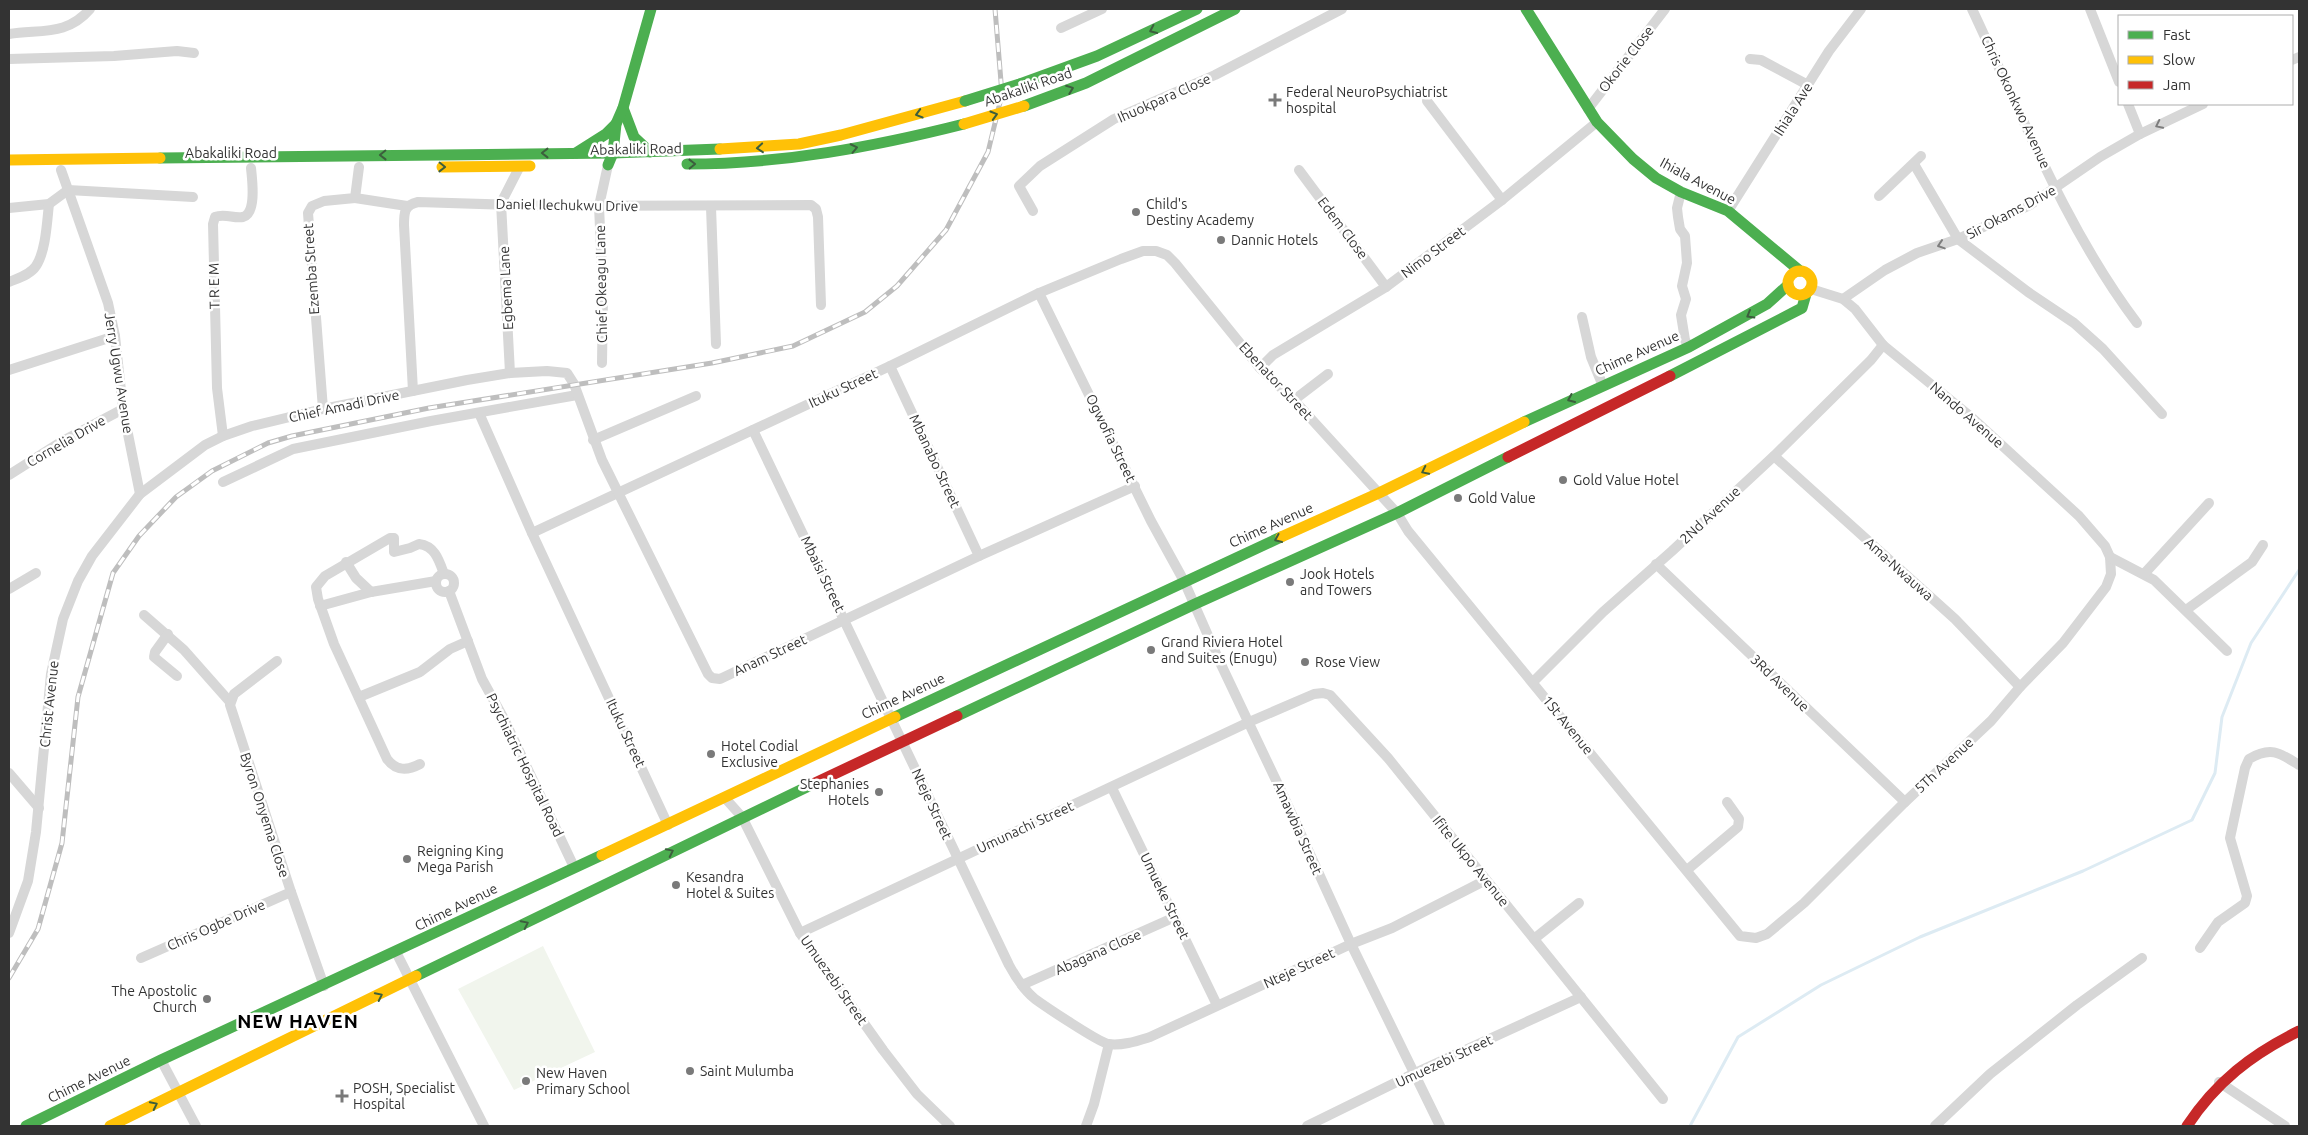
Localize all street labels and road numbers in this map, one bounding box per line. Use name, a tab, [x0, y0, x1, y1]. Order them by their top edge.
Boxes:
street label: Okorie Close	[1595, 23, 1657, 95]
street label: Chris Okonkwo Avenue	[1978, 33, 2054, 171]
street label: Abakaliki Road	[982, 64, 1074, 110]
street label: Ihuokpara Close	[1115, 70, 1213, 126]
street label: Ihiala Ave	[1770, 79, 1816, 139]
street label: Abakaliki Road	[590, 140, 682, 158]
street label: Abakaliki Road	[185, 145, 277, 161]
street label: Ihiala Avenue	[1657, 154, 1739, 208]
street label: Sir Okams Drive	[1964, 182, 2058, 242]
street label: Edem Close	[1315, 194, 1371, 262]
street label: Daniel Ilechukwu Drive	[495, 196, 639, 214]
street label: Ezemba Street	[300, 222, 322, 315]
street label: Nimo Street	[1398, 222, 1469, 281]
street label: Chief Okeagu Lane	[592, 225, 610, 343]
street label: Egbema Lane	[496, 246, 516, 330]
street label: T R E M	[206, 263, 222, 309]
street label: Jerry Ugwu Avenue	[102, 311, 136, 435]
street label: Chime Avenue	[1593, 327, 1681, 379]
street label: Ebenator Street	[1236, 339, 1316, 423]
street label: Ituku Street	[806, 365, 881, 411]
street label: Nando Avenue	[1927, 379, 2007, 451]
street label: Chief Amadi Drive	[287, 386, 401, 426]
street label: Ogwofia Street	[1083, 391, 1139, 485]
street label: Cornelia Drive	[24, 412, 108, 470]
street label: Mbanabo Street	[906, 412, 964, 511]
street label: 2Nd Avenue	[1677, 483, 1743, 547]
street label: Chime Avenue	[1227, 499, 1315, 551]
street label: Mbaisi Street	[798, 533, 849, 615]
street label: Ama-Nwauwa	[1862, 534, 1936, 604]
street label: Anam Street	[731, 631, 809, 679]
street label: 3Rd Avenue	[1747, 651, 1813, 715]
street label: Christ Avenue	[36, 660, 62, 748]
street label: Chime Avenue	[859, 670, 947, 722]
street label: Psychiatric Hospital Road	[483, 691, 567, 839]
street label: 1St Avenue	[1539, 692, 1597, 758]
street label: Ituku Street	[603, 696, 649, 771]
street label: 5Th Avenue	[1911, 734, 1977, 796]
street label: Byron Onyema Close	[237, 751, 293, 879]
street label: Nteje Street	[909, 766, 956, 843]
street label: Amawbia Street	[1270, 779, 1326, 878]
street label: Umunachi Street	[974, 797, 1076, 856]
street label: Ifite Ukpo Avenue	[1430, 812, 1512, 910]
street label: Umueke Street	[1137, 850, 1193, 942]
street label: Chime Avenue	[412, 880, 500, 934]
street label: Chris Ogbe Drive	[164, 896, 268, 954]
street label: Abagana Close	[1053, 926, 1143, 978]
street label: Umuezebi Street	[797, 932, 871, 1028]
street label: Nteje Street	[1261, 944, 1338, 991]
street label: Umuezebi Street	[1393, 1031, 1496, 1091]
street label: Chime Avenue	[45, 1052, 133, 1106]

